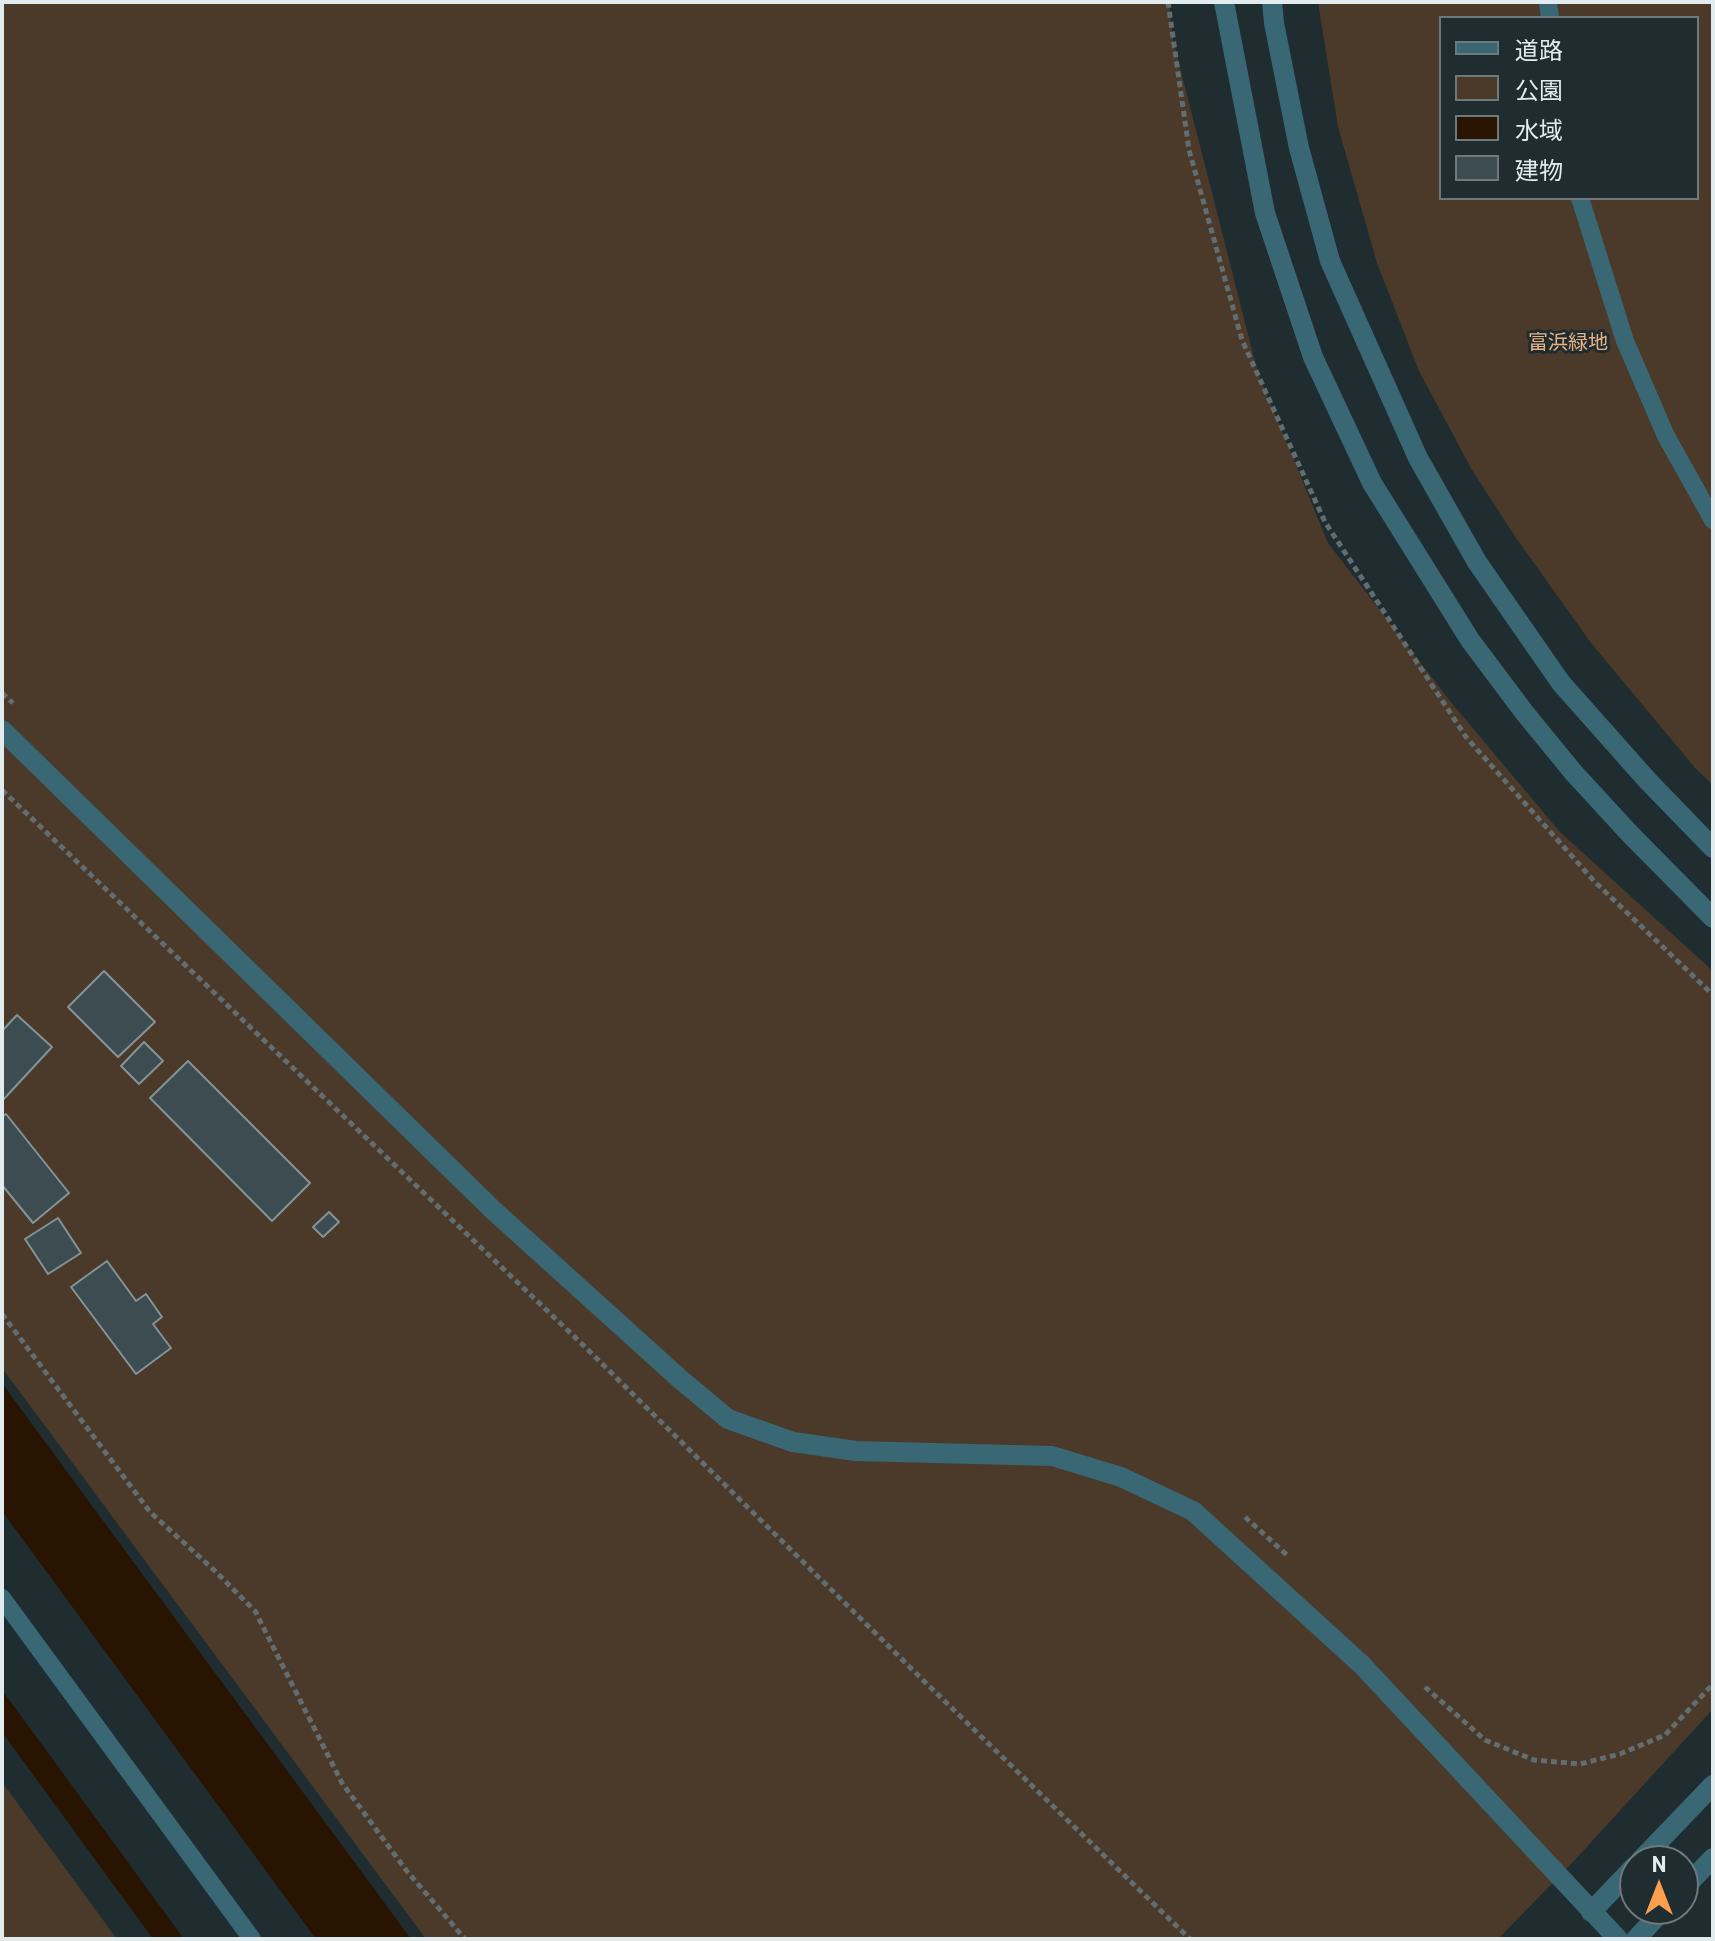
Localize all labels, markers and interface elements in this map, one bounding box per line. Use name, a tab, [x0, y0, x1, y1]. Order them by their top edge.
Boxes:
legend	[1439, 16, 1699, 200]
text: 道路	[1515, 35, 1563, 64]
text: 公園	[1515, 75, 1563, 104]
text: 水域	[1515, 115, 1563, 144]
text: 建物	[1515, 155, 1563, 184]
park label: 富浜緑地	[1528, 330, 1608, 354]
north arrow	[1619, 1845, 1699, 1925]
text: N	[1652, 1850, 1666, 1876]

